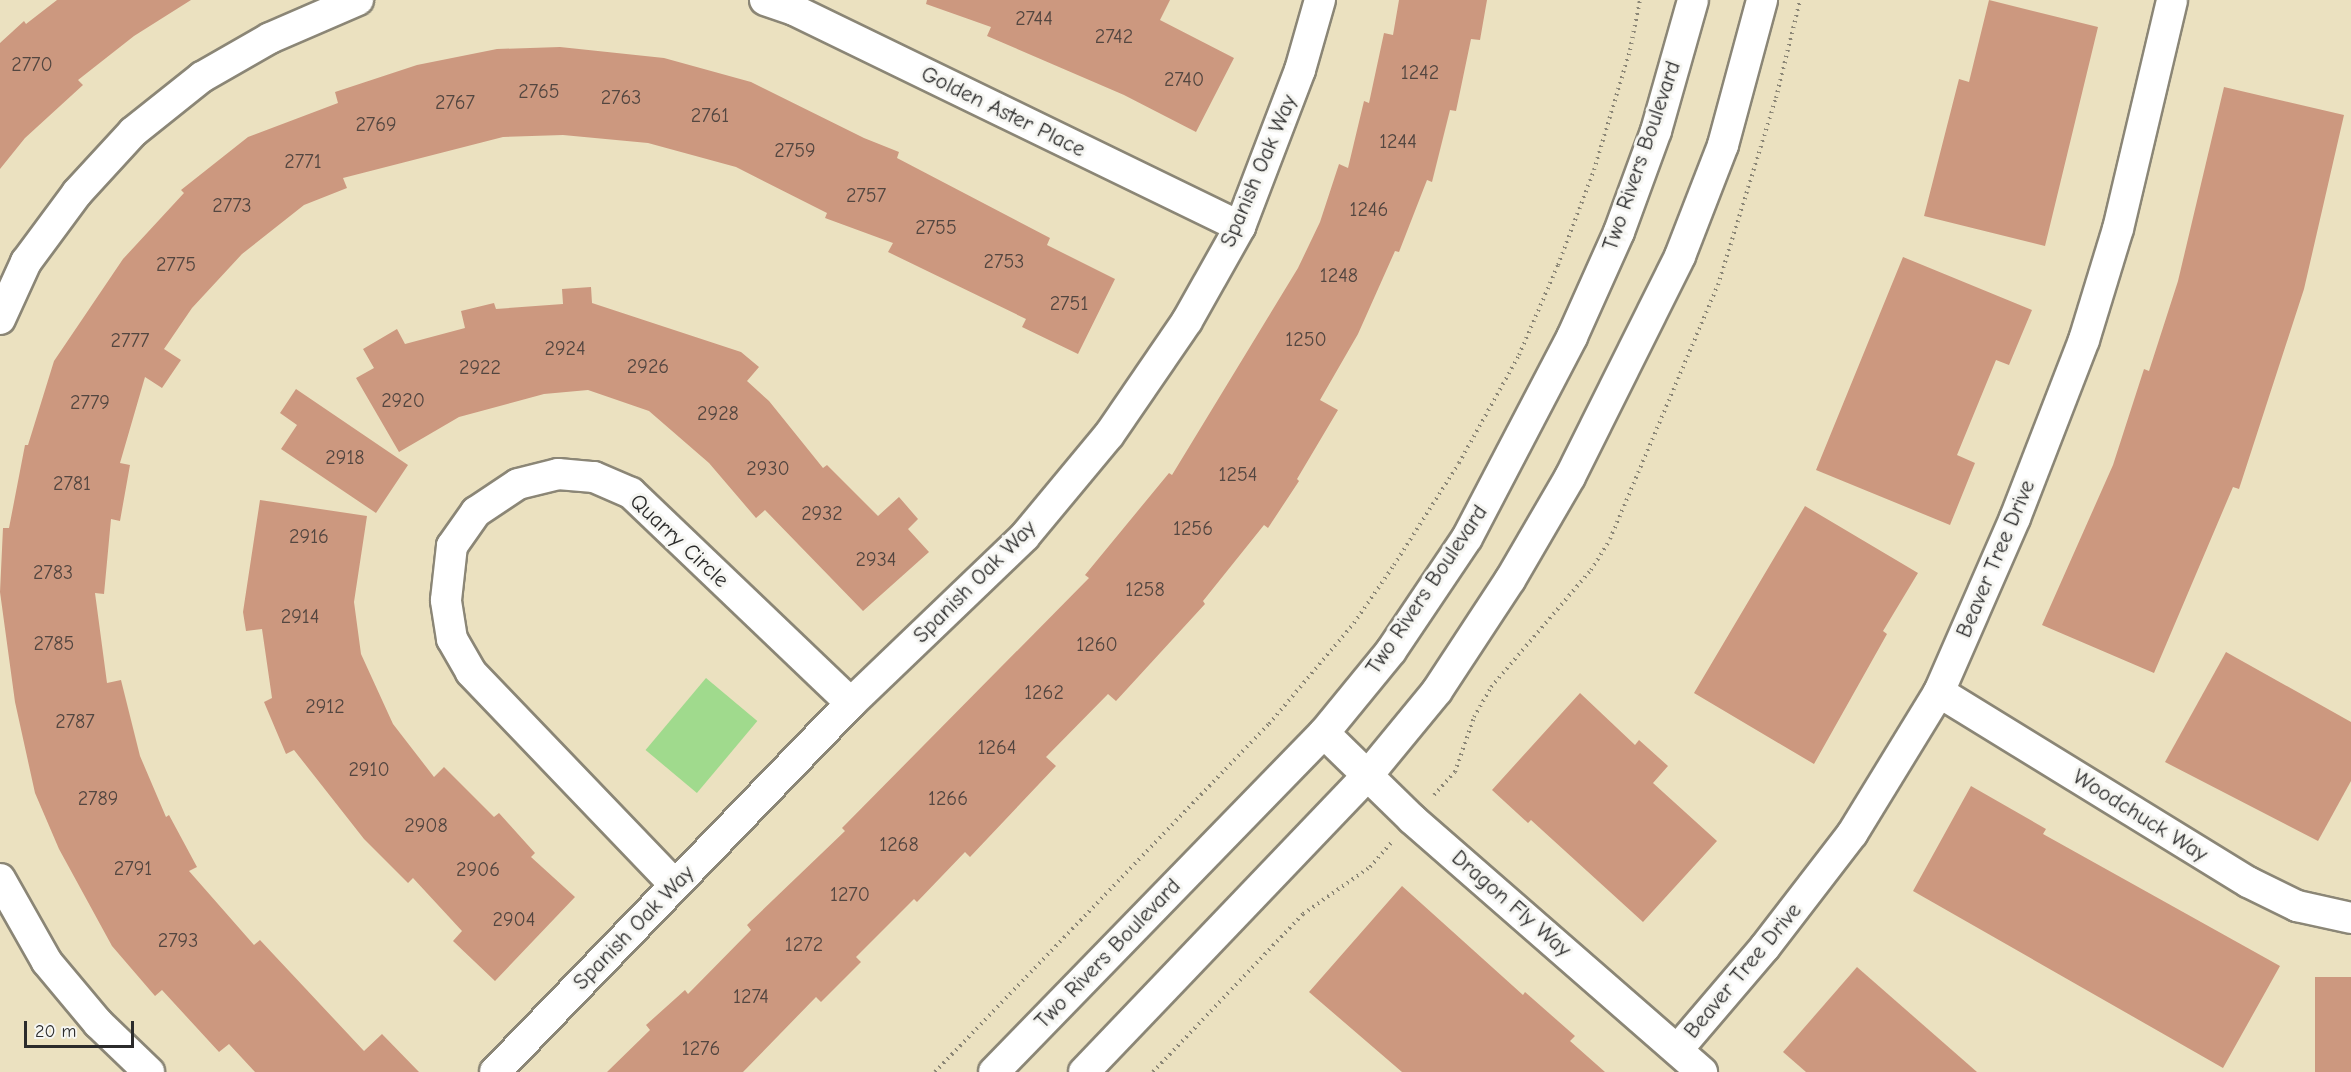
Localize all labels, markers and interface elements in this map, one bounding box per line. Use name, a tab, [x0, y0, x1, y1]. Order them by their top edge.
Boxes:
house number: 2744	[1015, 6, 1053, 30]
house number: 2742	[1095, 24, 1133, 48]
house number: 2770	[11, 52, 53, 76]
street label: Two Rivers Boulevard	[1597, 58, 1687, 254]
house number: 1242	[1401, 60, 1439, 84]
street label: Golden Aster Place	[917, 61, 1089, 163]
house number: 2740	[1164, 67, 1204, 91]
house number: 2765	[518, 79, 560, 103]
house number: 2763	[601, 85, 641, 109]
house number: 2767	[435, 90, 475, 114]
street label: Spanish Oak Way	[1215, 91, 1303, 251]
house number: 2761	[691, 103, 729, 127]
house number: 2769	[355, 112, 397, 136]
house number: 1244	[1379, 129, 1417, 153]
house number: 2759	[774, 138, 816, 162]
house number: 2771	[284, 149, 322, 173]
house number: 2757	[846, 183, 886, 207]
house number: 2773	[212, 193, 252, 217]
house number: 1246	[1350, 197, 1388, 221]
house number: 2755	[915, 215, 957, 239]
house number: 2753	[984, 249, 1024, 273]
house number: 2775	[156, 252, 196, 276]
house number: 1248	[1320, 263, 1358, 287]
house number: 2751	[1050, 291, 1088, 315]
house number: 1250	[1285, 327, 1327, 351]
house number: 2777	[111, 328, 149, 352]
house number: 2924	[544, 336, 586, 360]
house number: 2926	[627, 354, 669, 378]
house number: 2922	[459, 355, 501, 379]
house number: 2920	[381, 388, 425, 412]
house number: 2779	[70, 390, 110, 414]
house number: 2928	[697, 401, 739, 425]
house number: 2918	[325, 445, 365, 469]
house number: 2930	[746, 456, 790, 480]
house number: 1254	[1219, 462, 1257, 486]
house number: 2781	[53, 471, 91, 495]
street label: Beaver Tree Drive	[1951, 476, 2041, 642]
street label: Quarry Circle	[624, 488, 734, 594]
street label: Two Rivers Boulevard	[1361, 500, 1493, 680]
house number: 2932	[801, 501, 843, 525]
street label: Spanish Oak Way	[908, 515, 1042, 649]
house number: 1256	[1173, 516, 1213, 540]
house number: 2916	[289, 524, 329, 548]
house number: 2934	[856, 547, 896, 571]
house number: 2783	[33, 560, 73, 584]
house number: 1258	[1125, 577, 1165, 601]
house number: 2914	[281, 604, 319, 628]
house number: 2785	[34, 631, 74, 655]
house number: 1260	[1076, 632, 1118, 656]
house number: 1262	[1024, 680, 1064, 704]
house number: 2912	[305, 694, 345, 718]
house number: 2787	[55, 709, 95, 733]
house number: 1264	[978, 735, 1016, 759]
house number: 2910	[348, 757, 390, 781]
street label: Woodchuck Way	[2068, 764, 2212, 868]
house number: 2789	[78, 786, 118, 810]
house number: 1266	[928, 786, 968, 810]
house number: 2908	[404, 813, 448, 837]
house number: 1268	[879, 832, 919, 856]
street label: Dragon Fly Way	[1446, 845, 1576, 963]
house number: 2791	[114, 856, 152, 880]
house number: 2906	[456, 857, 500, 881]
street label: Spanish Oak Way	[568, 860, 700, 996]
street label: Two Rivers Boulevard	[1030, 873, 1186, 1035]
house number: 1270	[830, 882, 870, 906]
street label: Beaver Tree Drive	[1679, 898, 1807, 1044]
house number: 2904	[493, 907, 535, 931]
house number: 2793	[158, 928, 198, 952]
house number: 1272	[785, 932, 823, 956]
house number: 1274	[733, 984, 769, 1008]
scale bar	[27, 1009, 136, 1047]
text: 20 m	[35, 1021, 76, 1042]
house number: 1276	[682, 1036, 720, 1060]

